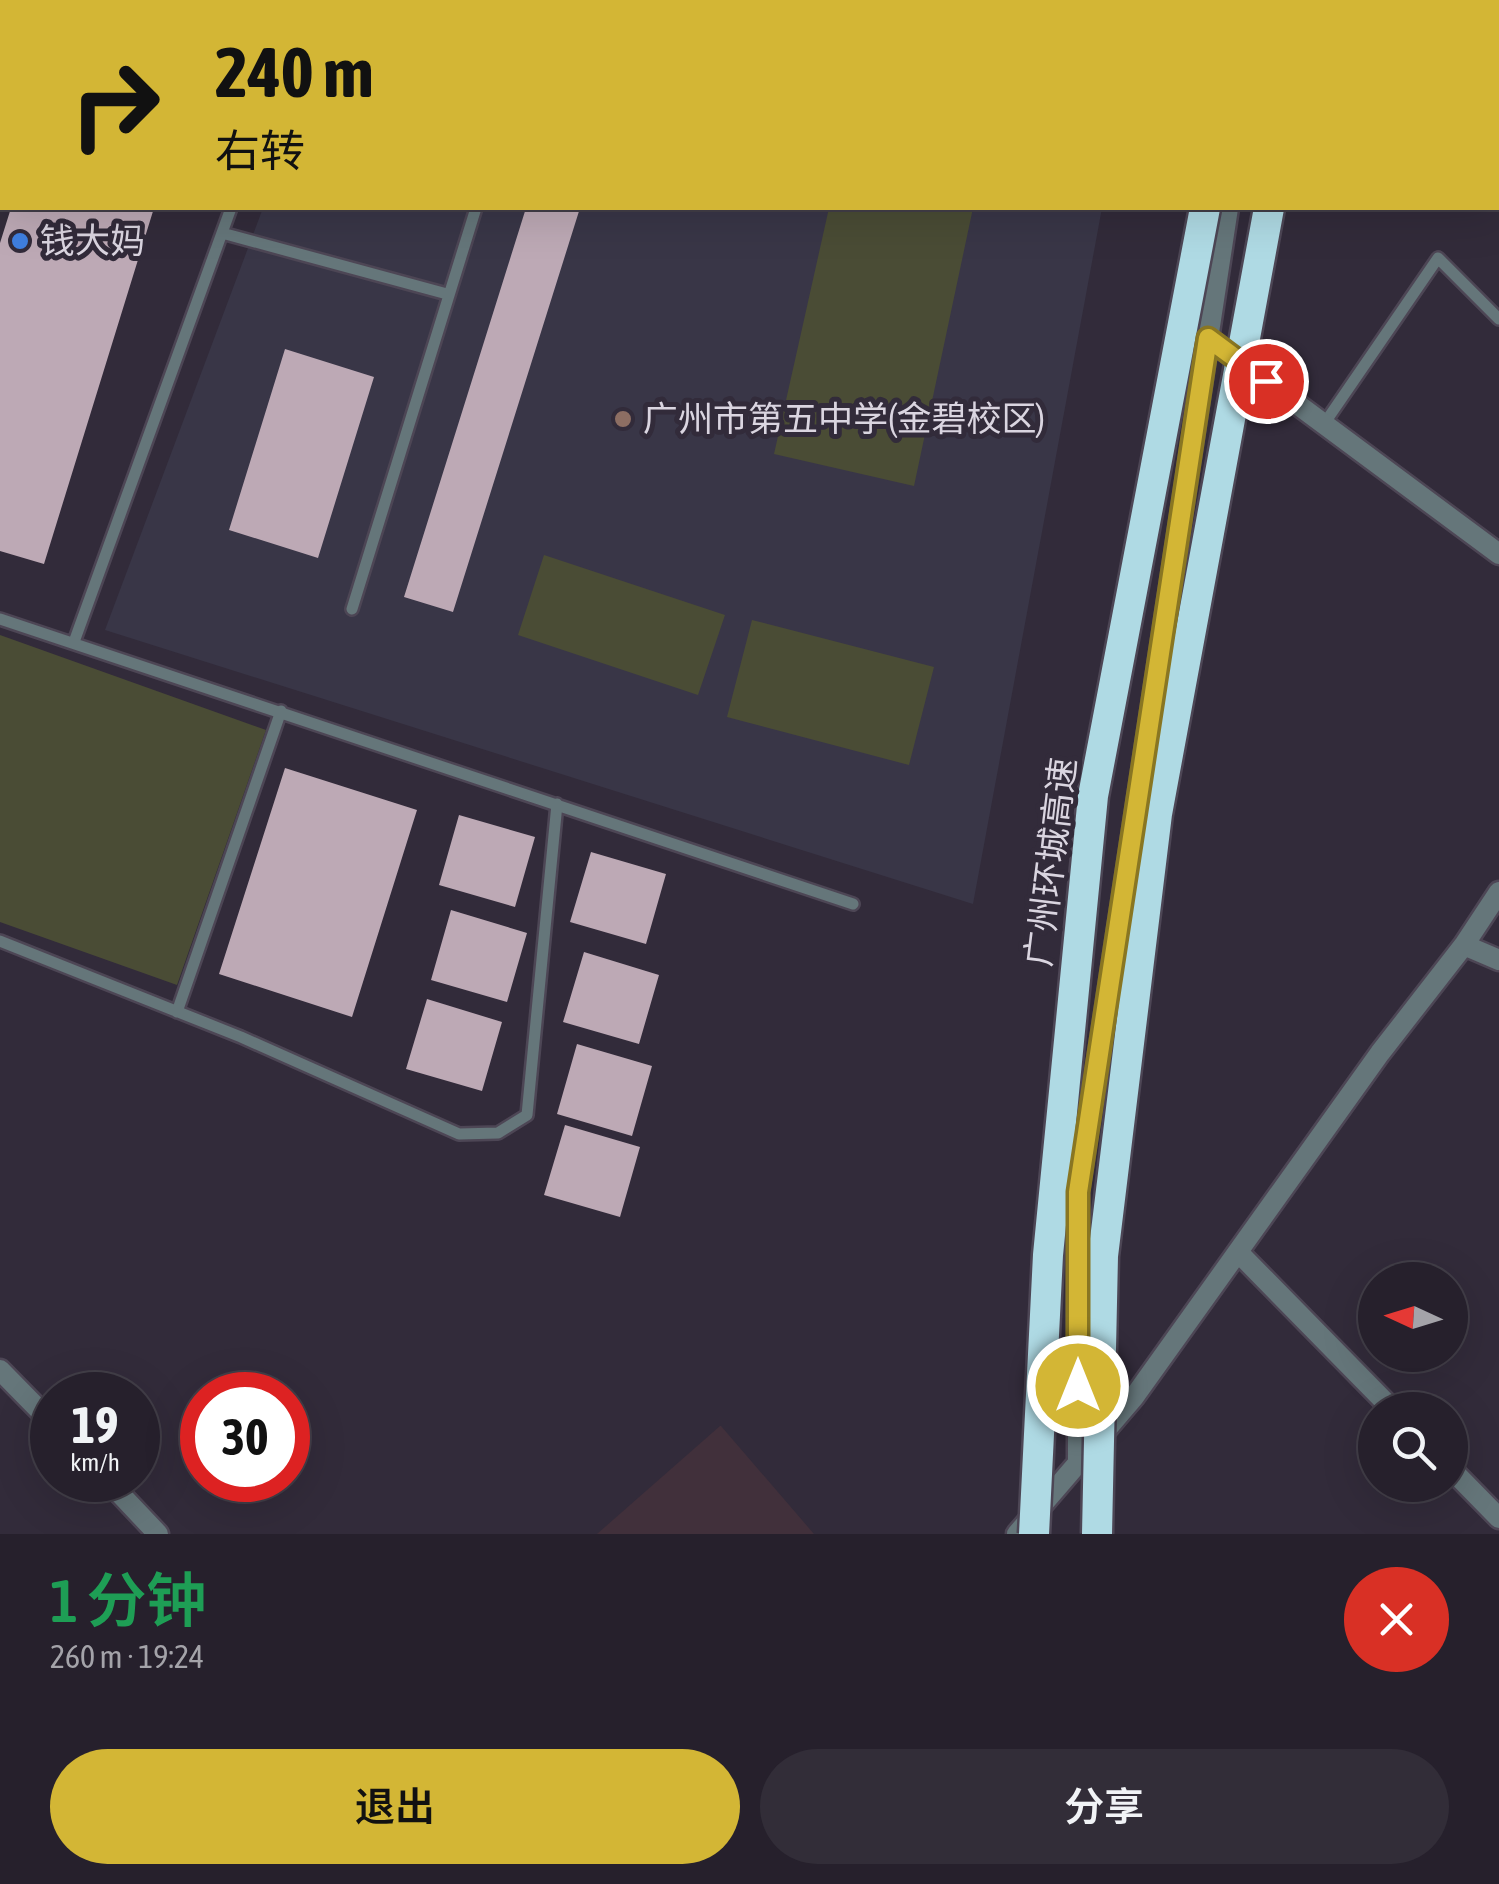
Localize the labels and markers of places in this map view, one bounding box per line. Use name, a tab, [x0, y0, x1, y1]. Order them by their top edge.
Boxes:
place label: 钱大妈	[40, 220, 145, 260]
marker: 钱大妈	[9, 230, 31, 252]
pin	[1224, 339, 1309, 424]
place label: 广州市第五中学(金碧校区)	[643, 398, 1045, 438]
marker: 广州市第五中学(金碧校区)	[612, 408, 634, 430]

